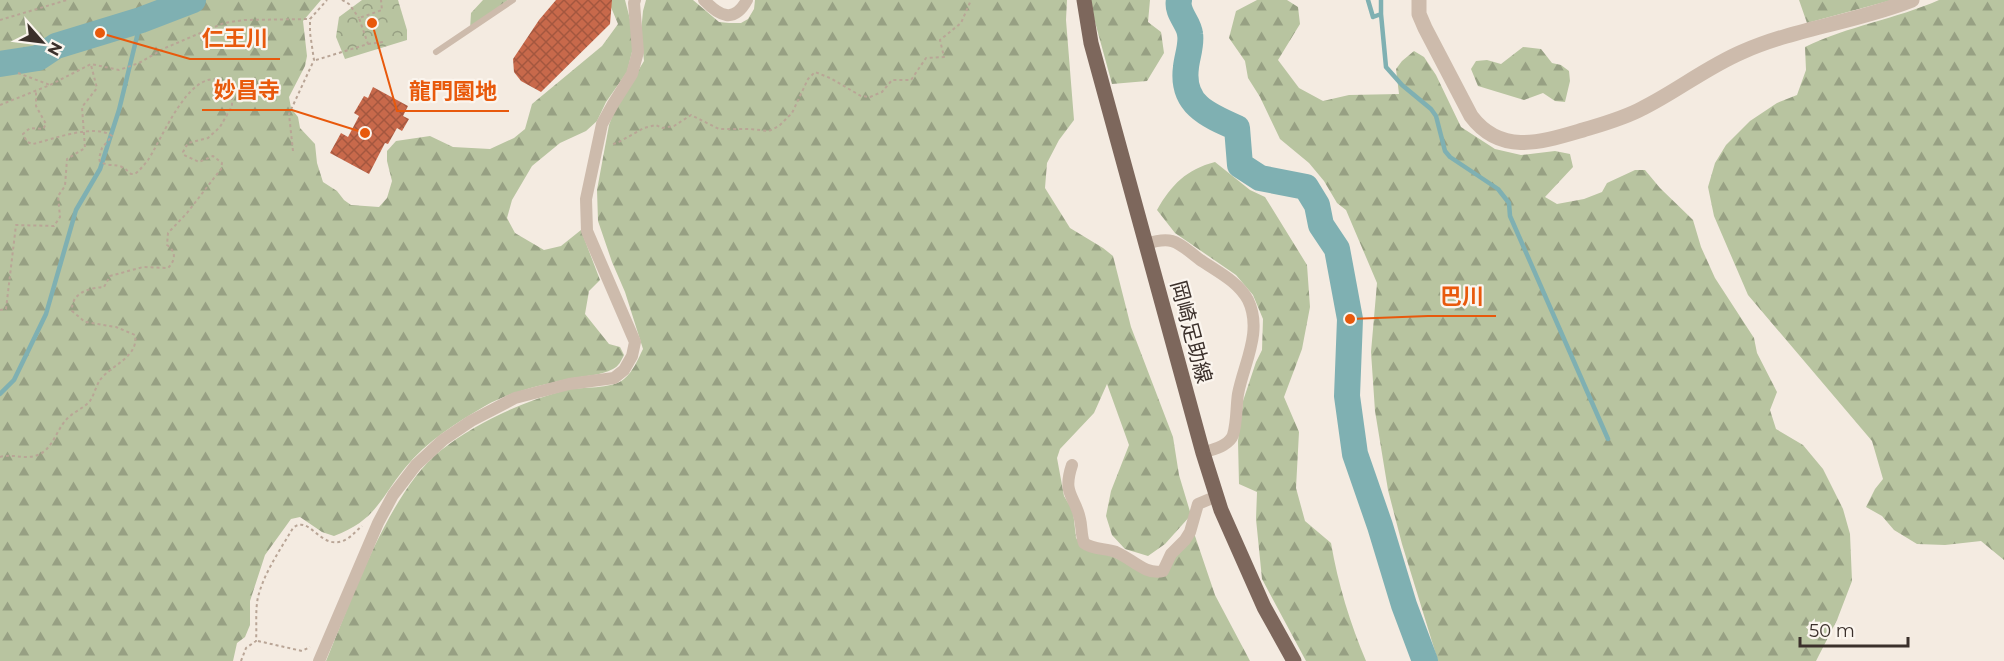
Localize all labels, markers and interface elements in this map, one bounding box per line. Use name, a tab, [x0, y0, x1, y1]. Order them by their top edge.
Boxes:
north arrow	[12, 12, 72, 72]
callout: 仁王川	[190, 19, 280, 59]
text: 仁王川	[202, 25, 268, 52]
text: N	[43, 39, 66, 59]
callout: 妙昌寺	[202, 70, 292, 110]
callout: 龍門園地	[397, 71, 509, 111]
text: 妙昌寺	[214, 77, 280, 104]
text: 龍門園地	[409, 78, 497, 105]
callout: 巴川	[1428, 276, 1496, 316]
street label: 岡崎足助線	[1166, 278, 1217, 386]
text: 巴川	[1440, 283, 1484, 310]
scale bar	[1800, 610, 1908, 648]
text: 50 m	[1809, 620, 1855, 642]

